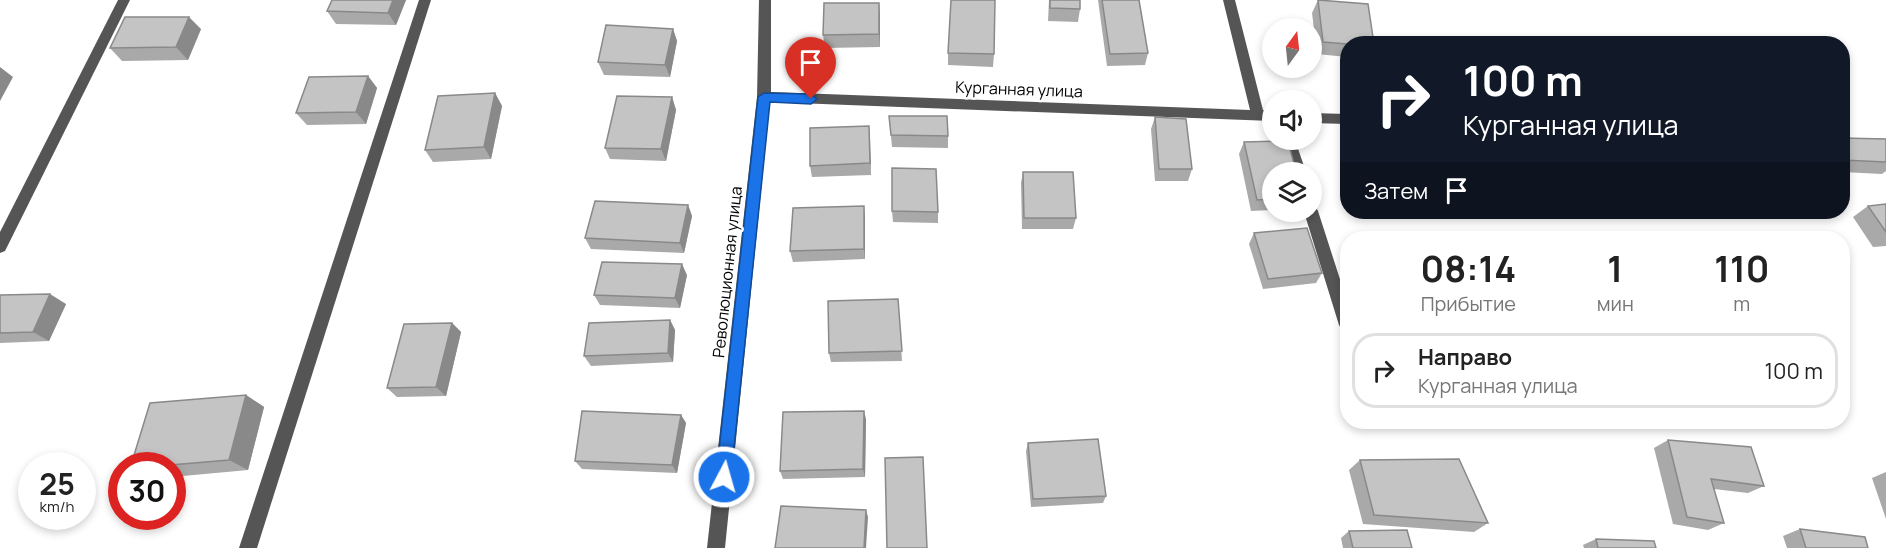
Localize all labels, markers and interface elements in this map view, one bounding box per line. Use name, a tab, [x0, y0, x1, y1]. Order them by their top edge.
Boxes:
north arrow	[1262, 18, 1322, 78]
map controls	[1262, 18, 1322, 222]
pin	[785, 37, 836, 99]
icon: arrive	[794, 46, 827, 79]
text: 100 m	[1463, 51, 1583, 109]
icon: right	[1364, 60, 1442, 138]
street label: Курганная улица	[955, 76, 1083, 102]
button: sound	[1262, 90, 1322, 150]
text: Курганная улица	[1463, 106, 1679, 143]
button: layers	[1262, 162, 1322, 222]
icon: arrive	[1440, 174, 1473, 207]
text: Затем	[1364, 176, 1428, 206]
street label: Революционная улица	[707, 185, 747, 359]
text: 08:14	[1420, 244, 1516, 293]
text: 1	[1607, 244, 1623, 293]
text: 110	[1714, 244, 1769, 293]
text: Прибытие	[1421, 290, 1516, 317]
text: мин	[1597, 290, 1634, 317]
text: m	[1733, 290, 1750, 317]
text: Направо	[1418, 342, 1512, 372]
icon: right	[1367, 354, 1400, 387]
text: 100 m	[1765, 356, 1823, 386]
text: Курганная улица	[1418, 372, 1578, 399]
position arrow	[692, 445, 756, 509]
speed limit sign: 30	[108, 452, 186, 530]
text: 25	[39, 463, 75, 504]
text: km/h	[40, 496, 74, 517]

